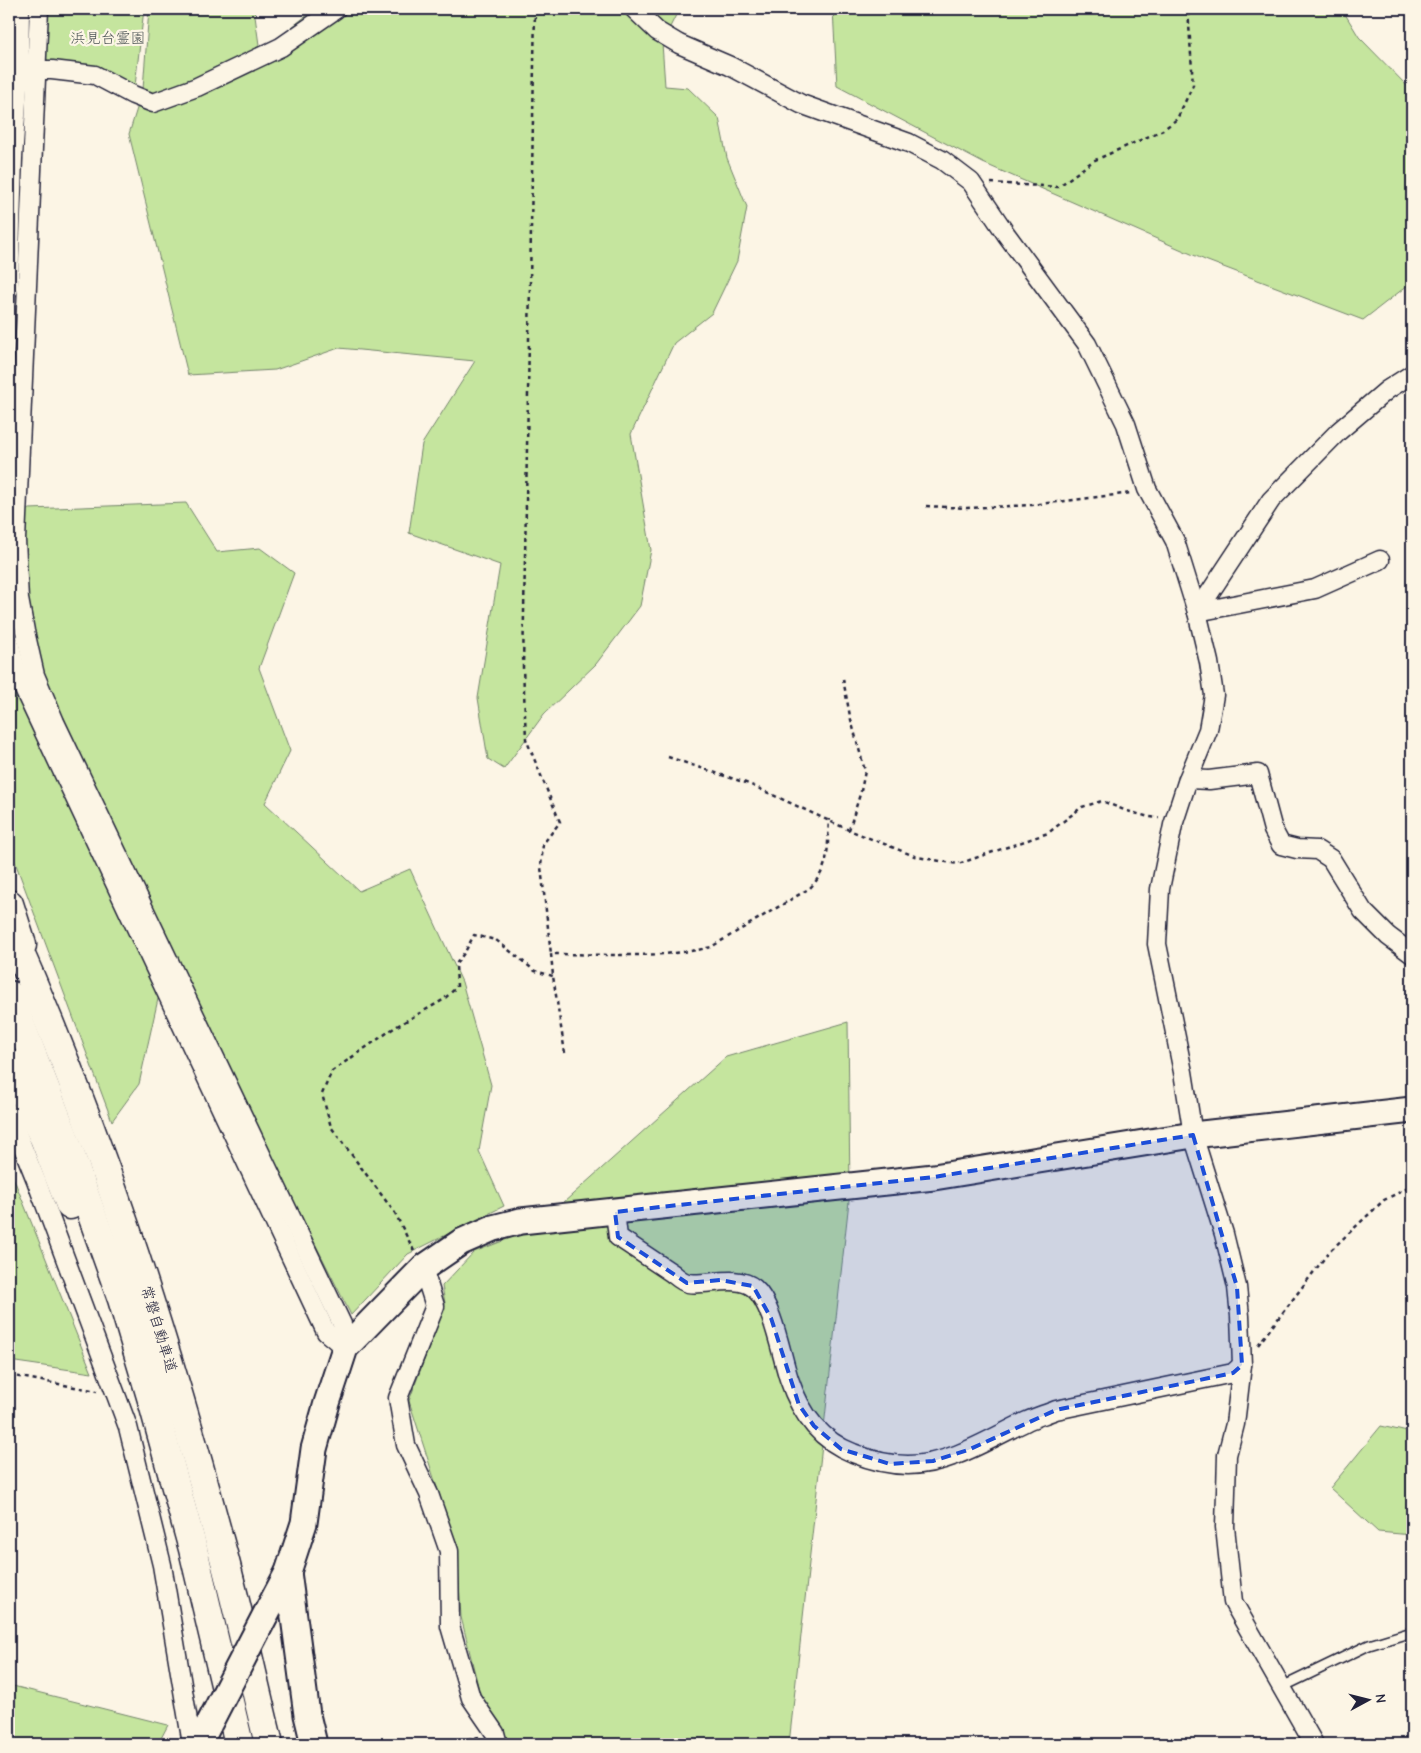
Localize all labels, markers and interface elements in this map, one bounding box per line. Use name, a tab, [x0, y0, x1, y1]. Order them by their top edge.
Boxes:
park label: 浜見台霊園	[70, 29, 146, 47]
street label: 常磐自動車道	[137, 1283, 181, 1375]
north arrow	[1344, 1676, 1394, 1726]
text: N	[1371, 1693, 1389, 1704]

